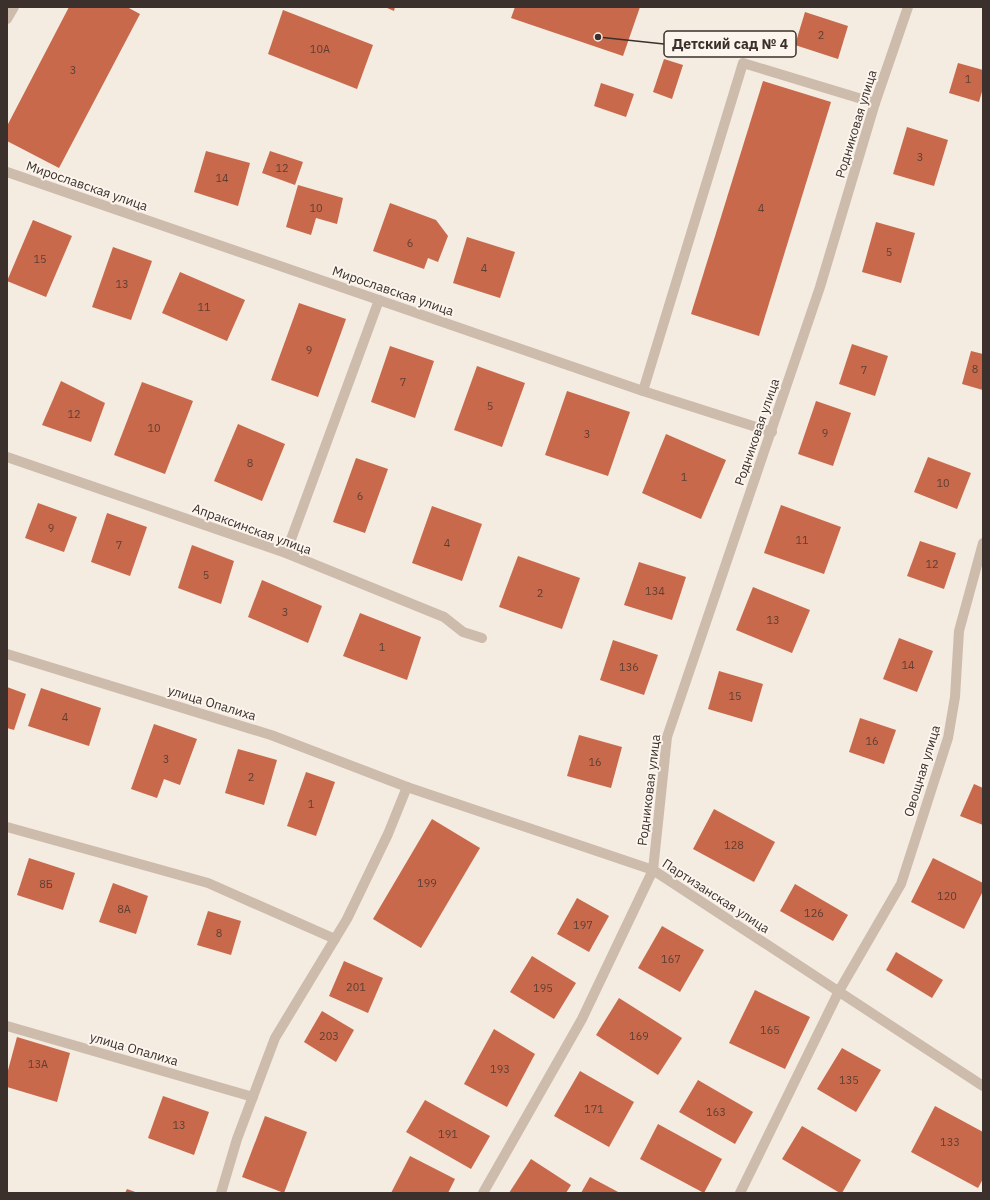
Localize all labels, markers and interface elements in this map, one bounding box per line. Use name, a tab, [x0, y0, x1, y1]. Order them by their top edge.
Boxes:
house number: 2	[818, 28, 824, 42]
callout: Детский сад № 4	[664, 31, 796, 57]
text: Детский сад № 4	[672, 35, 788, 53]
house number: 10А	[310, 42, 330, 56]
house number: 3	[70, 63, 76, 77]
street label: Родниковая улица	[831, 68, 881, 180]
house number: 1	[965, 72, 972, 86]
house number: 3	[917, 150, 923, 164]
street label: Мирославская улица	[24, 157, 150, 215]
house number: 12	[275, 161, 289, 175]
house number: 14	[215, 171, 229, 185]
house number: 10	[309, 201, 323, 215]
house number: 4	[758, 201, 765, 215]
house number: 6	[407, 236, 413, 250]
house number: 5	[886, 245, 892, 259]
house number: 15	[33, 252, 47, 266]
house number: 4	[481, 261, 488, 275]
street label: Мирославская улица	[330, 262, 456, 320]
house number: 13	[115, 277, 129, 291]
house number: 11	[197, 300, 211, 314]
house number: 9	[306, 343, 312, 357]
house number: 8	[972, 362, 978, 376]
house number: 7	[861, 363, 867, 377]
house number: 7	[400, 375, 406, 389]
street label: Родниковая улица	[731, 376, 783, 488]
house number: 5	[487, 399, 493, 413]
house number: 12	[67, 407, 81, 421]
house number: 10	[147, 421, 161, 435]
house number: 9	[822, 426, 828, 440]
house number: 3	[584, 427, 590, 441]
house number: 8	[247, 456, 253, 470]
house number: 1	[681, 470, 688, 484]
house number: 10	[936, 476, 950, 490]
house number: 6	[357, 489, 363, 503]
street label: Апраксинская улица	[190, 500, 314, 558]
house number: 9	[48, 521, 54, 535]
house number: 11	[795, 533, 809, 547]
house number: 4	[444, 536, 451, 550]
house number: 7	[116, 538, 122, 552]
house number: 12	[925, 557, 939, 571]
house number: 5	[203, 568, 209, 582]
house number: 134	[645, 584, 665, 598]
house number: 2	[537, 586, 543, 600]
house number: 3	[282, 605, 288, 619]
house number: 13	[766, 613, 780, 627]
house number: 1	[379, 640, 386, 654]
house number: 14	[901, 658, 915, 672]
house number: 136	[619, 660, 639, 674]
street label: улица Опалиха	[166, 682, 258, 724]
house number: 15	[728, 689, 742, 703]
house number: 4	[62, 710, 69, 724]
street label: Овощная улица	[900, 723, 944, 819]
street label: Родниковая улица	[634, 733, 664, 847]
house number: 16	[865, 734, 879, 748]
house number: 3	[163, 752, 169, 766]
house number: 16	[588, 755, 602, 769]
house number: 2	[248, 770, 254, 784]
house number: 1	[308, 797, 315, 811]
house number: 128	[724, 838, 744, 852]
street label: Партизанская улица	[659, 855, 773, 937]
house number: 199	[417, 876, 437, 890]
house number: 8Б	[39, 877, 53, 891]
house number: 120	[937, 889, 957, 903]
house number: 8А	[117, 902, 131, 916]
house number: 126	[804, 906, 824, 920]
house number: 197	[573, 918, 593, 932]
house number: 8	[216, 926, 222, 940]
house number: 167	[661, 952, 681, 966]
house number: 201	[346, 980, 366, 994]
house number: 195	[533, 981, 553, 995]
house number: 165	[760, 1023, 780, 1037]
street label: улица Опалиха	[88, 1028, 180, 1070]
house number: 203	[319, 1029, 339, 1043]
house number: 169	[629, 1029, 649, 1043]
house number: 13А	[28, 1057, 48, 1071]
house number: 193	[490, 1062, 510, 1076]
house number: 135	[839, 1073, 859, 1087]
house number: 171	[584, 1102, 604, 1116]
house number: 163	[706, 1105, 726, 1119]
house number: 13	[172, 1118, 186, 1132]
house number: 191	[438, 1127, 458, 1141]
house number: 133	[940, 1135, 960, 1149]

